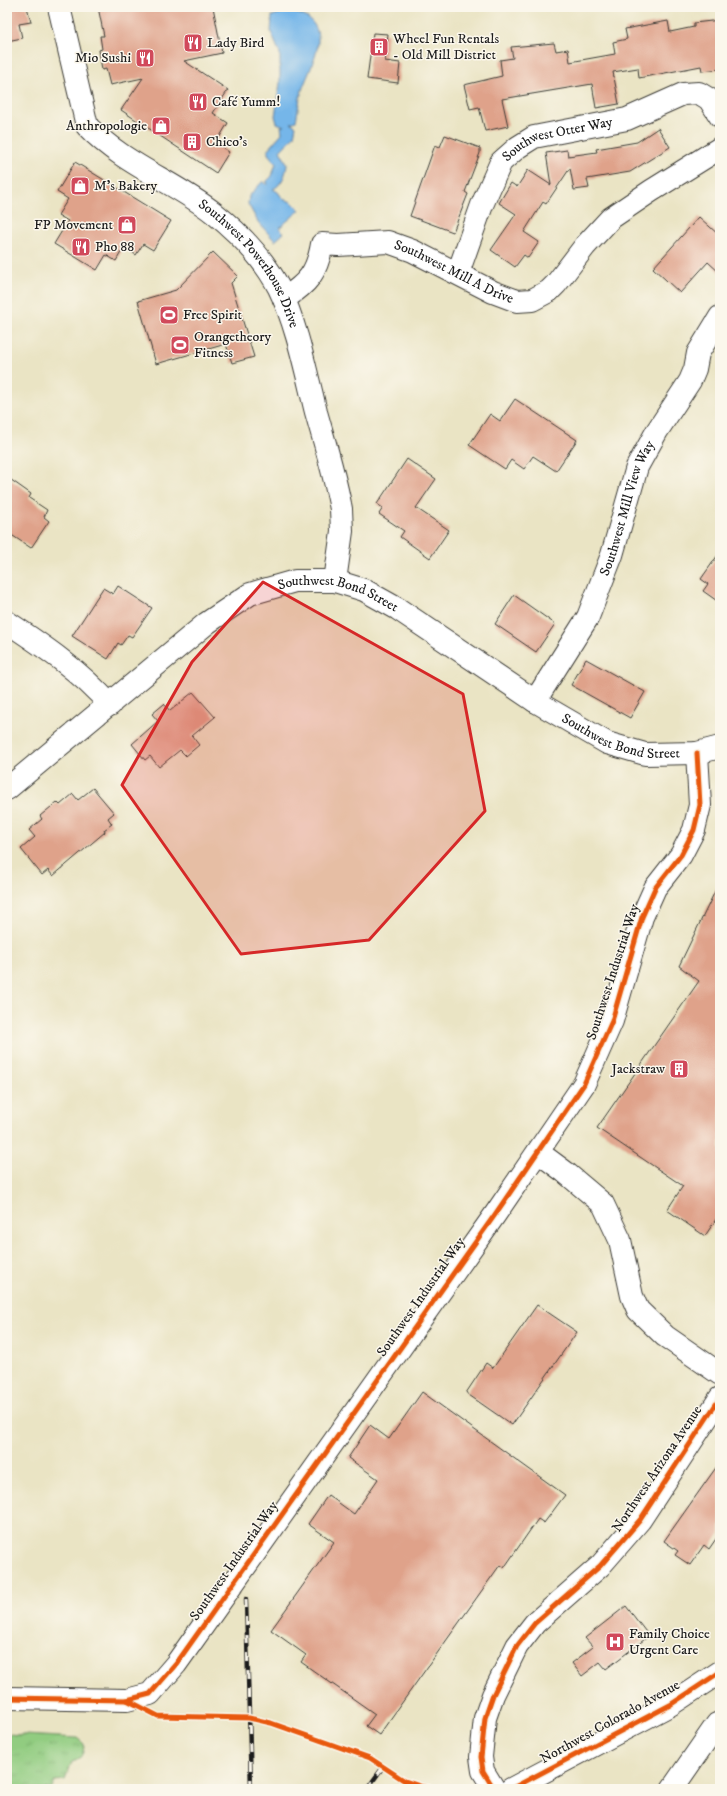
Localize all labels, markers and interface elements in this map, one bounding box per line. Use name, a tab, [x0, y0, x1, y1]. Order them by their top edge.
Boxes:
place label: Wheel Fun Rentals - Old Mill District	[392, 30, 500, 64]
restaurant icon: Lady Bird	[182, 32, 204, 54]
place label: Lady Bird	[207, 34, 264, 52]
building icon: Wheel Fun Rentals - Old Mill District	[368, 36, 390, 58]
restaurant icon: Mio Sushi	[134, 47, 156, 69]
place label: Mio Sushi	[75, 49, 131, 67]
restaurant icon: Café Yumm!	[187, 91, 209, 113]
place label: Café Yumm!	[212, 93, 280, 111]
street label: Southwest Otter Way	[498, 113, 614, 166]
shop icon: Anthropologie	[150, 115, 172, 137]
place label: Anthropologie	[66, 117, 147, 135]
building icon: Chico's	[181, 131, 203, 153]
place label: Chico's	[206, 133, 247, 151]
shop icon: M's Bakery	[69, 175, 91, 197]
place label: M's Bakery	[94, 177, 157, 195]
street label: Southwest Powerhouse Drive	[195, 195, 303, 330]
shop icon: FP Movement	[116, 214, 138, 236]
place label: FP Movement	[34, 216, 114, 234]
restaurant icon: Pho 88	[70, 236, 92, 258]
street label: Southwest Mill A Drive	[392, 236, 516, 308]
place label: Pho 88	[95, 238, 134, 256]
sports icon: Free Spirit	[158, 304, 180, 326]
place label: Free Spirit	[183, 306, 242, 324]
place label: Orangetheory Fitness	[194, 328, 272, 362]
sports icon: Orangetheory Fitness	[169, 334, 191, 356]
street label: Southwest Mill View Way	[596, 437, 659, 579]
street label: Southwest Bond Street	[276, 572, 402, 617]
street label: Southwest Bond Street	[558, 709, 681, 763]
street label: Southwest Industrial Way	[583, 901, 644, 1042]
building icon: Jackstraw	[668, 1058, 690, 1080]
place label: Jackstraw	[610, 1060, 665, 1078]
street label: Southwest Industrial Way	[373, 1233, 469, 1360]
street label: Northwest Arizona Avenue	[608, 1402, 706, 1536]
street label: Southwest Industrial Way	[186, 1497, 282, 1624]
place label: Family Choice Urgent Care	[629, 1625, 710, 1659]
hospital icon: Family Choice Urgent Care	[604, 1631, 626, 1653]
street label: Northwest Colorado Avenue	[537, 1676, 683, 1768]

